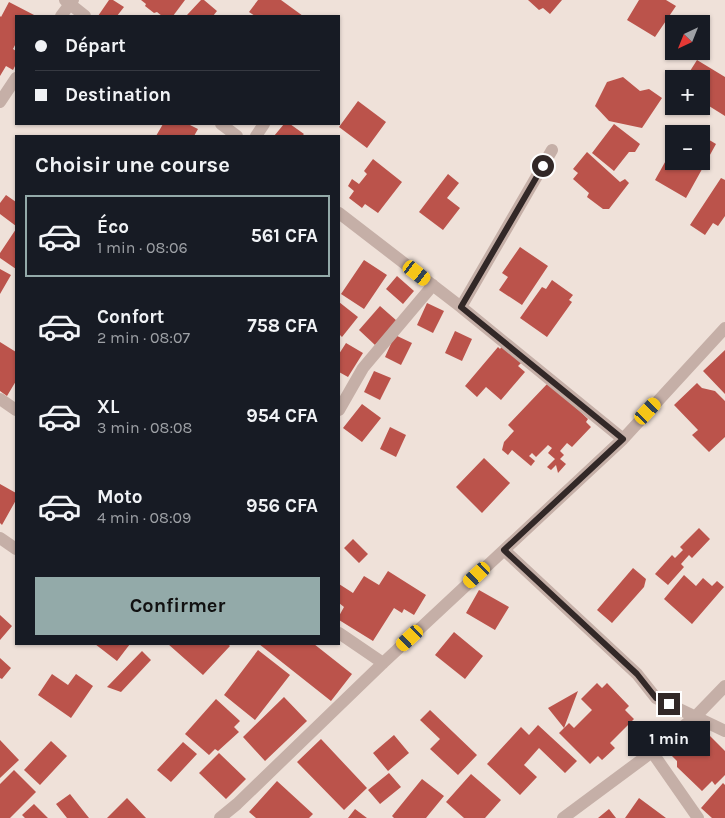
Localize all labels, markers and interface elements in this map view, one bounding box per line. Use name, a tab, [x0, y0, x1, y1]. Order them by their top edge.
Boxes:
north arrow	[665, 15, 710, 60]
map controls	[665, 15, 710, 170]
text: Départ	[65, 35, 126, 57]
button: +	[665, 70, 710, 115]
text: Destination	[65, 84, 171, 106]
button: −	[665, 125, 710, 170]
text: Choisir une course	[35, 152, 230, 178]
route start	[532, 155, 554, 177]
icon: car	[37, 214, 82, 259]
text: Éco	[97, 216, 129, 238]
text: 561 CFA	[251, 225, 318, 247]
text: 1 min · 08:06	[97, 238, 188, 257]
car	[400, 258, 433, 288]
icon: car	[37, 304, 82, 349]
text: Confort	[97, 306, 164, 328]
text: 758 CFA	[247, 315, 318, 337]
text: 2 min · 08:07	[97, 328, 190, 347]
icon: car	[37, 394, 82, 439]
car	[632, 395, 663, 427]
text: XL	[97, 396, 119, 418]
text: 954 CFA	[246, 405, 318, 427]
text: 3 min · 08:08	[97, 418, 192, 437]
icon: car	[37, 484, 82, 529]
text: Moto	[97, 486, 143, 508]
text: 956 CFA	[246, 495, 318, 517]
text: 4 min · 08:09	[97, 508, 191, 527]
car	[460, 559, 493, 591]
button: Confirmer	[35, 577, 320, 635]
car	[393, 622, 426, 654]
route end	[658, 693, 680, 715]
callout: 1 min	[628, 722, 710, 756]
text: 1 min	[649, 729, 689, 748]

